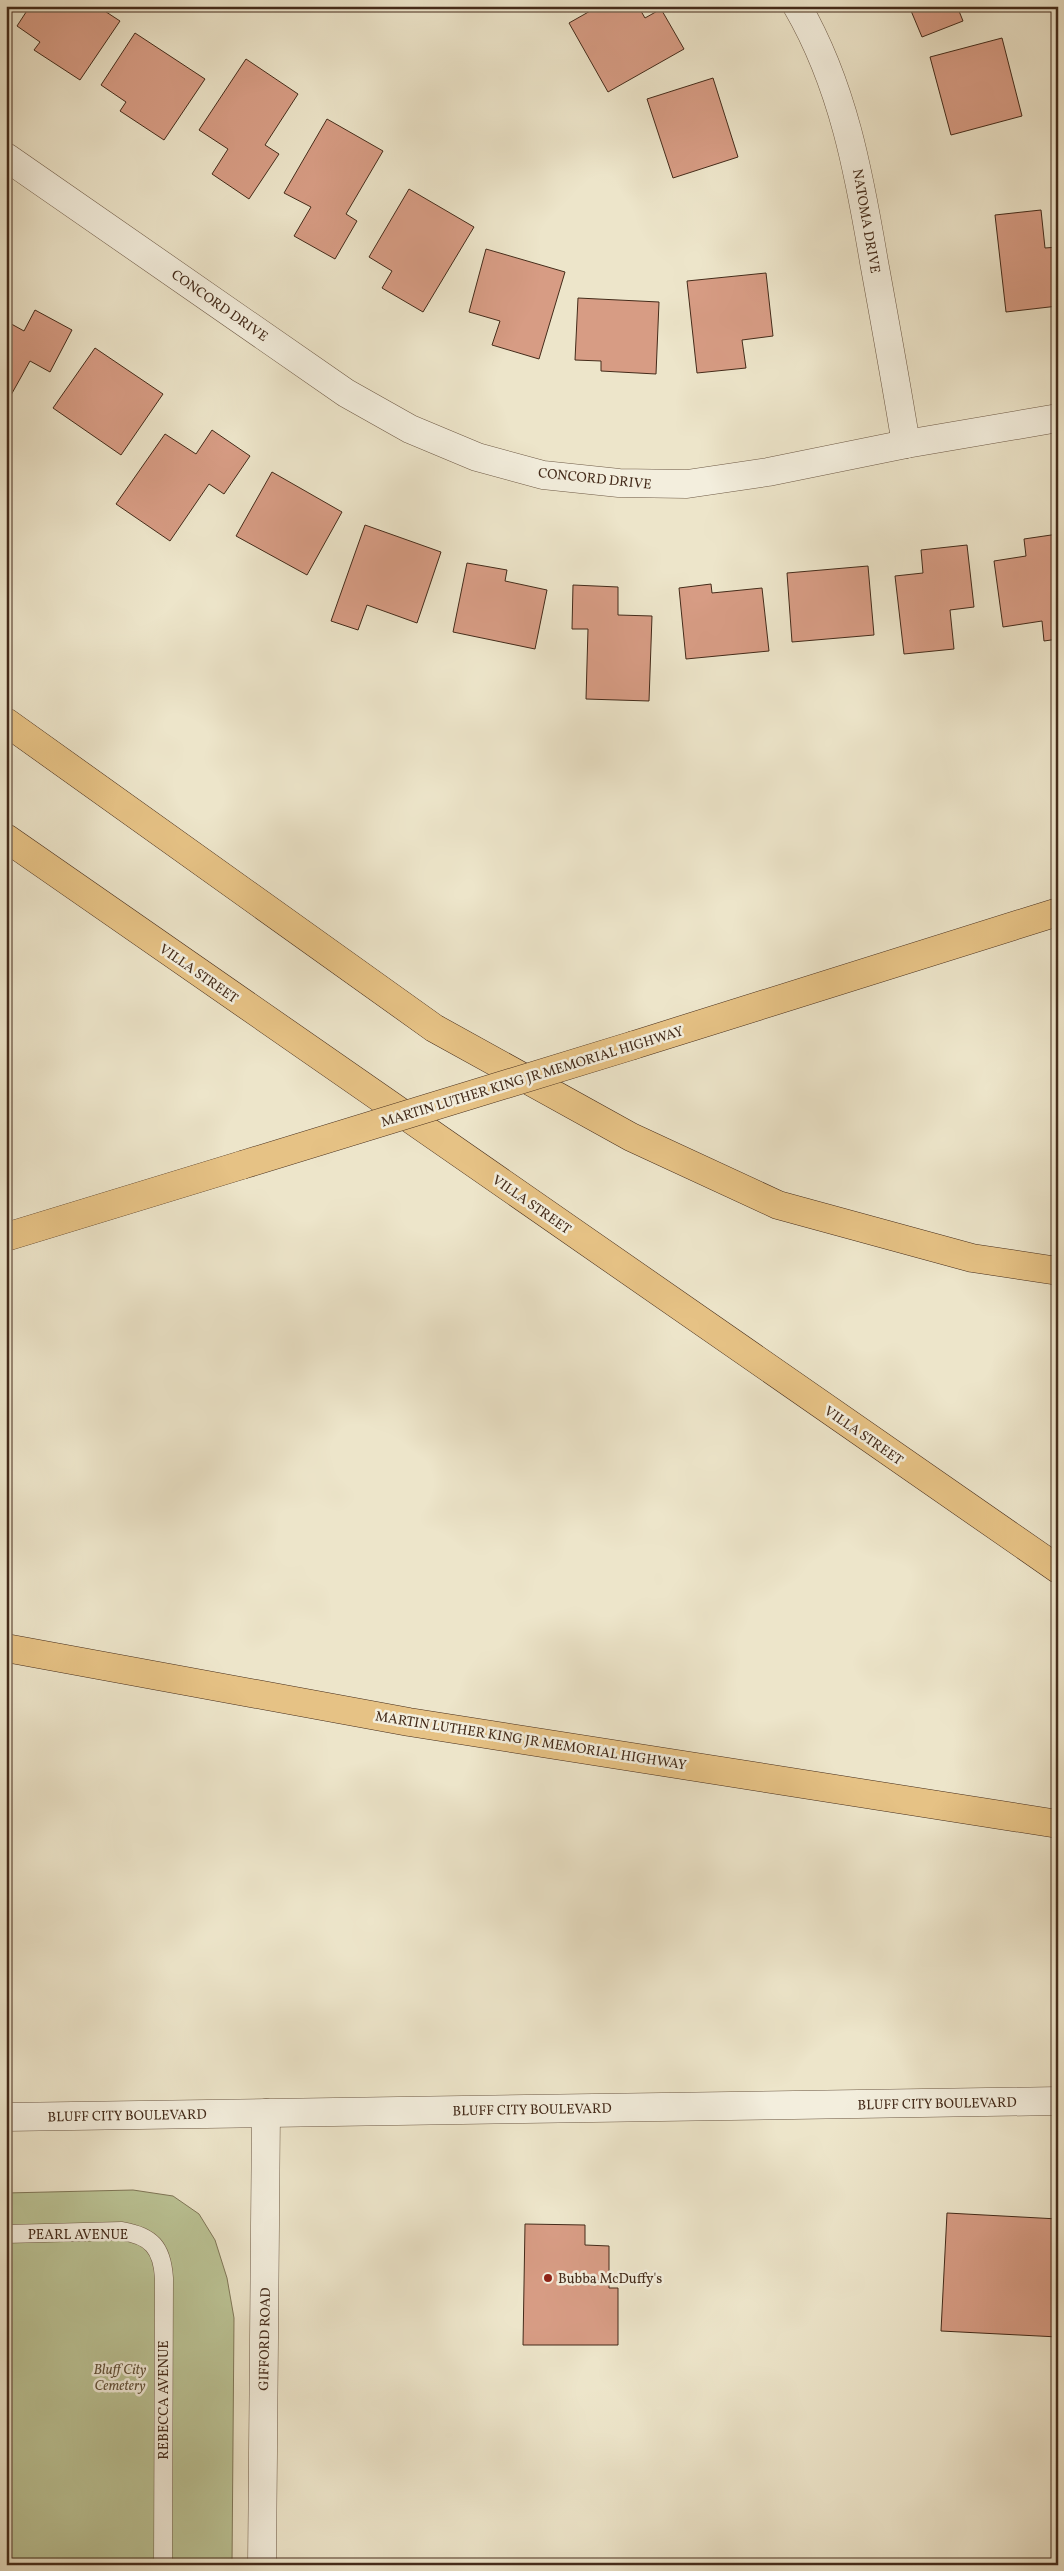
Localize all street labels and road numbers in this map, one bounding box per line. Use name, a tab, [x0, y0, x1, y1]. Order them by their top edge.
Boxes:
street label: NATOMA DRIVE	[847, 168, 884, 275]
street label: CONCORD DRIVE	[167, 266, 271, 347]
street label: CONCORD DRIVE	[537, 464, 653, 495]
street label: VILLA STREET	[155, 940, 241, 1008]
street label: MARTIN LUTHER KING JR MEMORIAL HIGHWAY	[379, 1022, 686, 1133]
street label: VILLA STREET	[488, 1171, 574, 1239]
street label: VILLA STREET	[820, 1402, 906, 1470]
street label: MARTIN LUTHER KING JR MEMORIAL HIGHWAY	[374, 1707, 688, 1776]
street label: BLUFF CITY BOULEVARD	[857, 2094, 1017, 2115]
street label: BLUFF CITY BOULEVARD	[452, 2100, 612, 2121]
street label: BLUFF CITY BOULEVARD	[47, 2106, 207, 2127]
street label: PEARL AVENUE	[28, 2226, 128, 2245]
street label: GIFFORD ROAD	[255, 2287, 276, 2391]
street label: REBECCA AVENUE	[155, 2340, 174, 2460]

